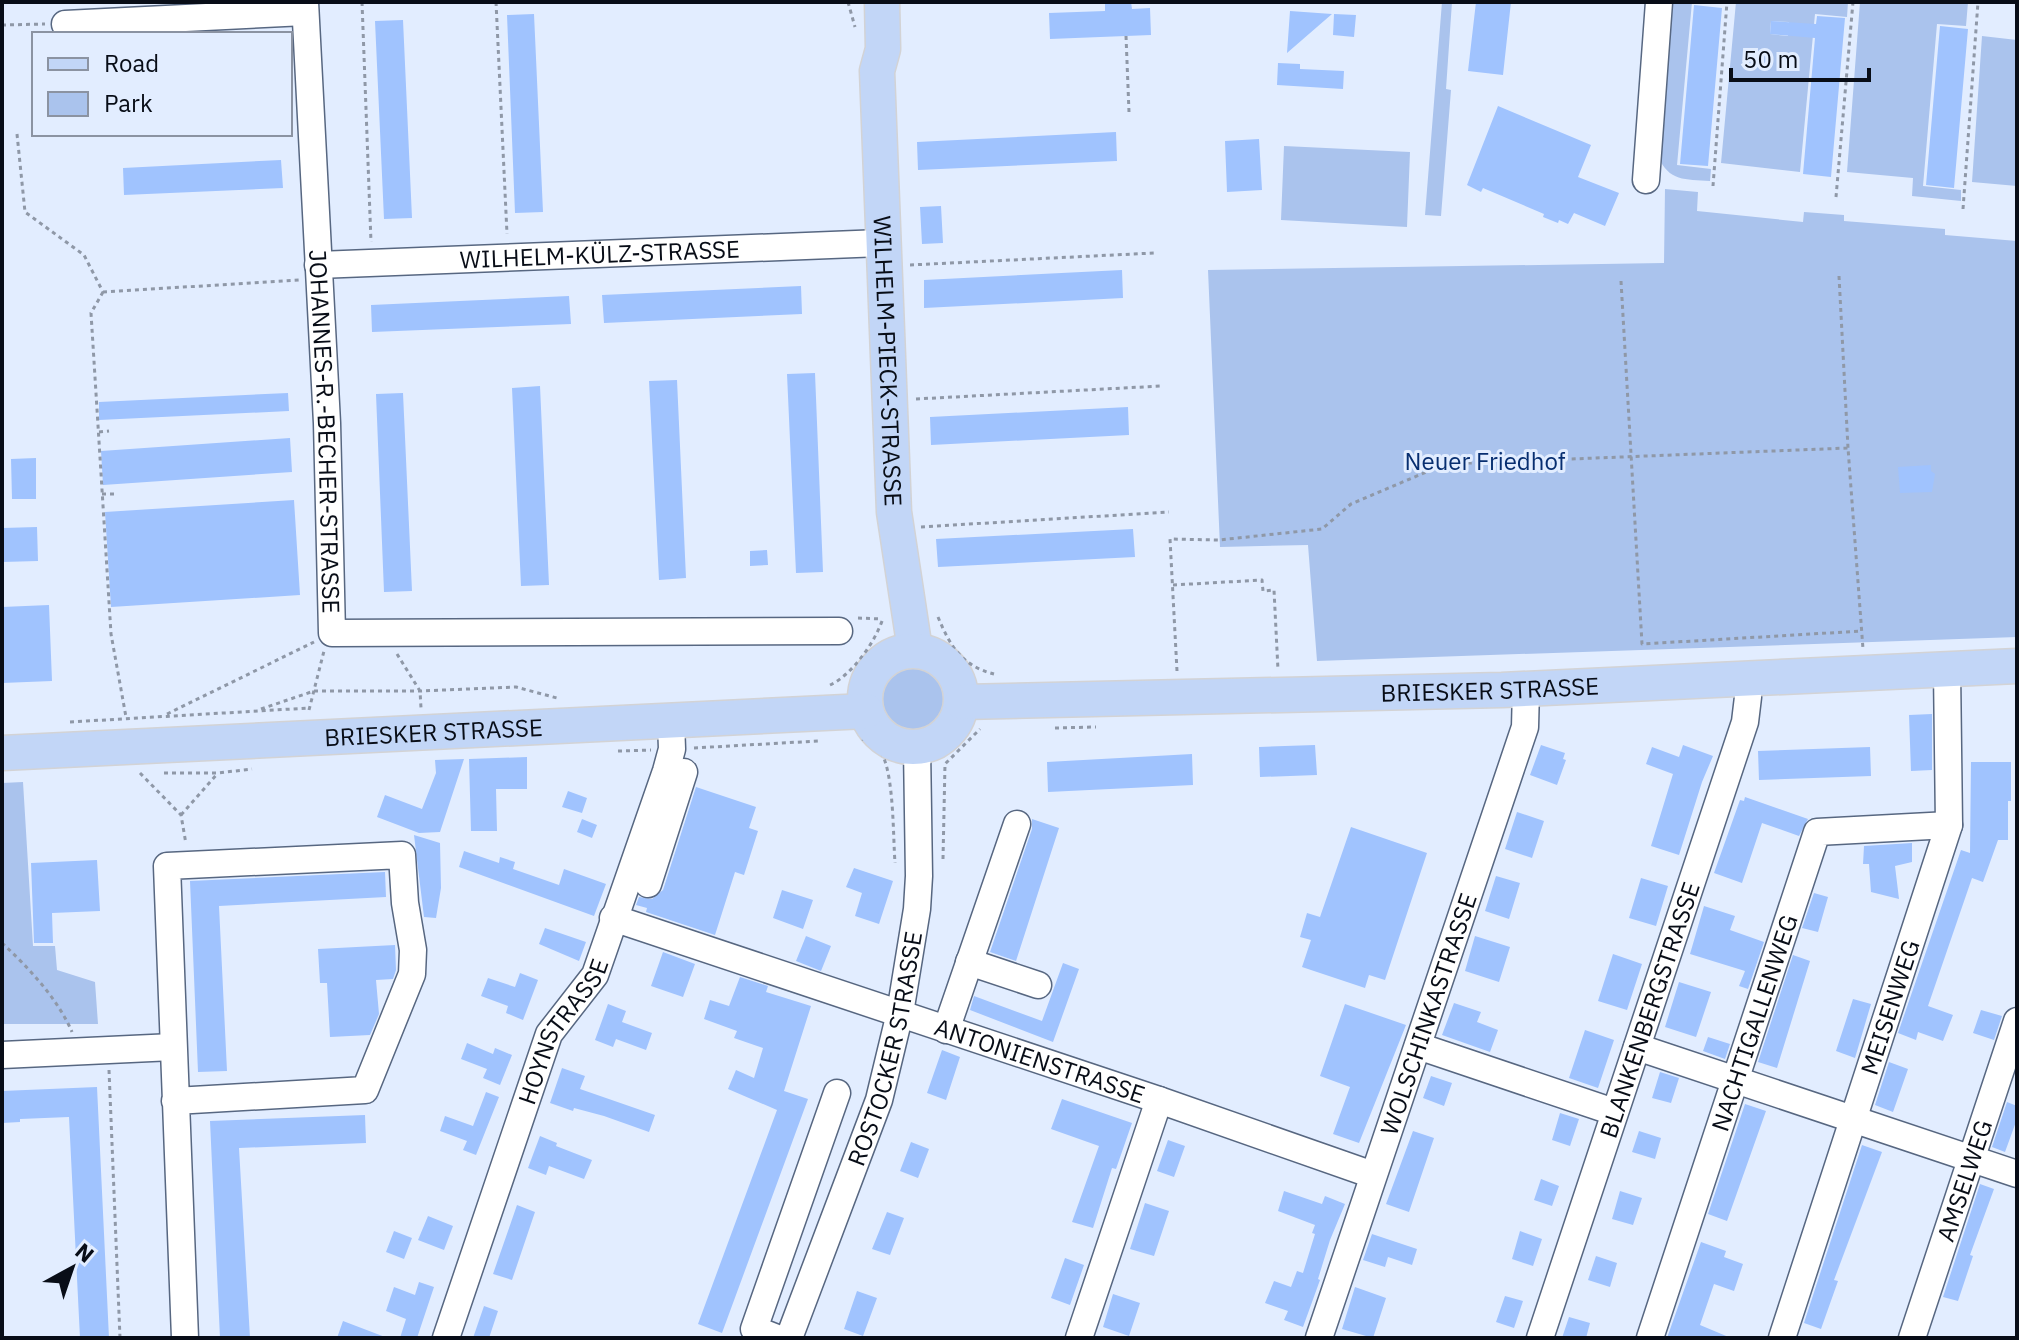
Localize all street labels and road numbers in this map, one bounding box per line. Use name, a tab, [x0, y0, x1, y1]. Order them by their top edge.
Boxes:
street label: WILHELM-PIECK-STRASSE	[867, 215, 910, 507]
street label: WILHELM-KÜLZ-STRASSE	[459, 233, 741, 275]
street label: JOHANNES-R.-BECHER-STRASSE	[302, 249, 348, 614]
street label: BRIESKER STRASSE	[1380, 669, 1600, 709]
street label: BRIESKER STRASSE	[323, 711, 543, 753]
street label: BLANKENBERGSTRASSE	[1592, 877, 1707, 1142]
street label: WOLSCHINKASTRASSE	[1373, 889, 1484, 1139]
street label: NACHTIGALLENWEG	[1703, 910, 1805, 1135]
street label: ROSTOCKER STRASSE	[840, 929, 929, 1170]
street label: MEISENWEG	[1853, 936, 1927, 1079]
street label: HOYNSTRASSE	[510, 954, 615, 1108]
street label: ANTONIENSTRASSE	[931, 1010, 1149, 1110]
street label: AMSELWEG	[1929, 1115, 1999, 1245]

